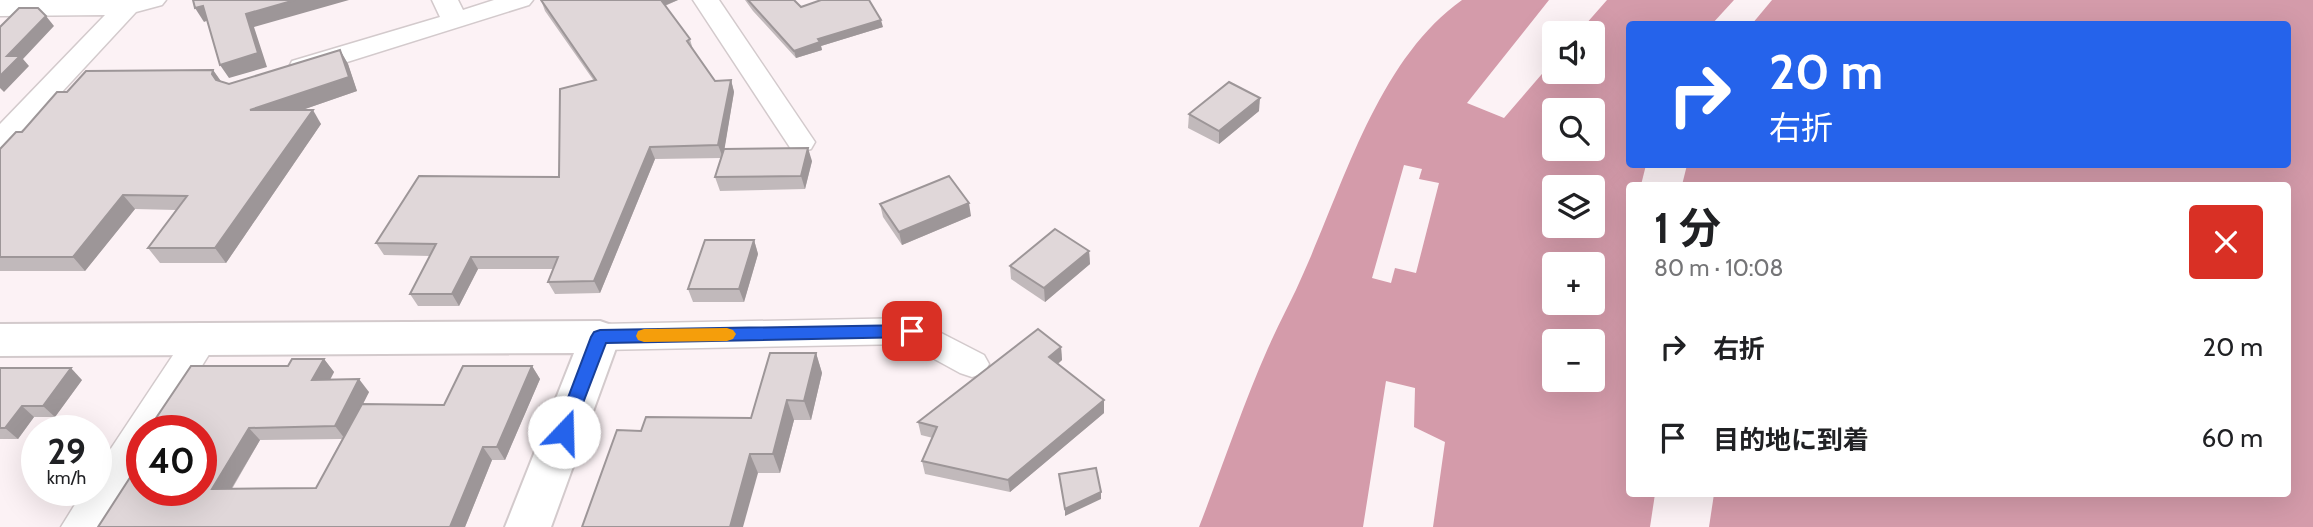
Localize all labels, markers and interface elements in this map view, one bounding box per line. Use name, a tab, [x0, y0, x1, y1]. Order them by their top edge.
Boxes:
map controls	[1542, 21, 1605, 392]
button: sound	[1542, 21, 1605, 84]
text: 20 m	[1769, 42, 1883, 101]
icon: right	[1654, 49, 1745, 140]
button: search	[1542, 98, 1605, 161]
text: 右折	[1769, 108, 1833, 147]
button: layers	[1542, 175, 1605, 238]
text: 1 分	[1654, 202, 1721, 254]
button: close	[2189, 205, 2263, 279]
button: +	[1542, 252, 1605, 315]
text: 80 m · 10:08	[1654, 254, 1784, 282]
pin	[882, 301, 942, 361]
icon: arrive	[893, 312, 931, 350]
icon: right	[1654, 328, 1692, 366]
button: −	[1542, 329, 1605, 392]
text: 20 m	[2203, 331, 2263, 363]
text: 右折	[1713, 333, 1765, 365]
position arrow	[527, 395, 601, 469]
speed limit sign: 40	[126, 415, 217, 506]
icon: arrive	[1654, 419, 1692, 457]
text: 60 m	[2201, 422, 2263, 454]
text: 目的地に到着	[1713, 424, 1869, 456]
text: 29	[47, 430, 86, 473]
text: km/h	[47, 467, 86, 489]

